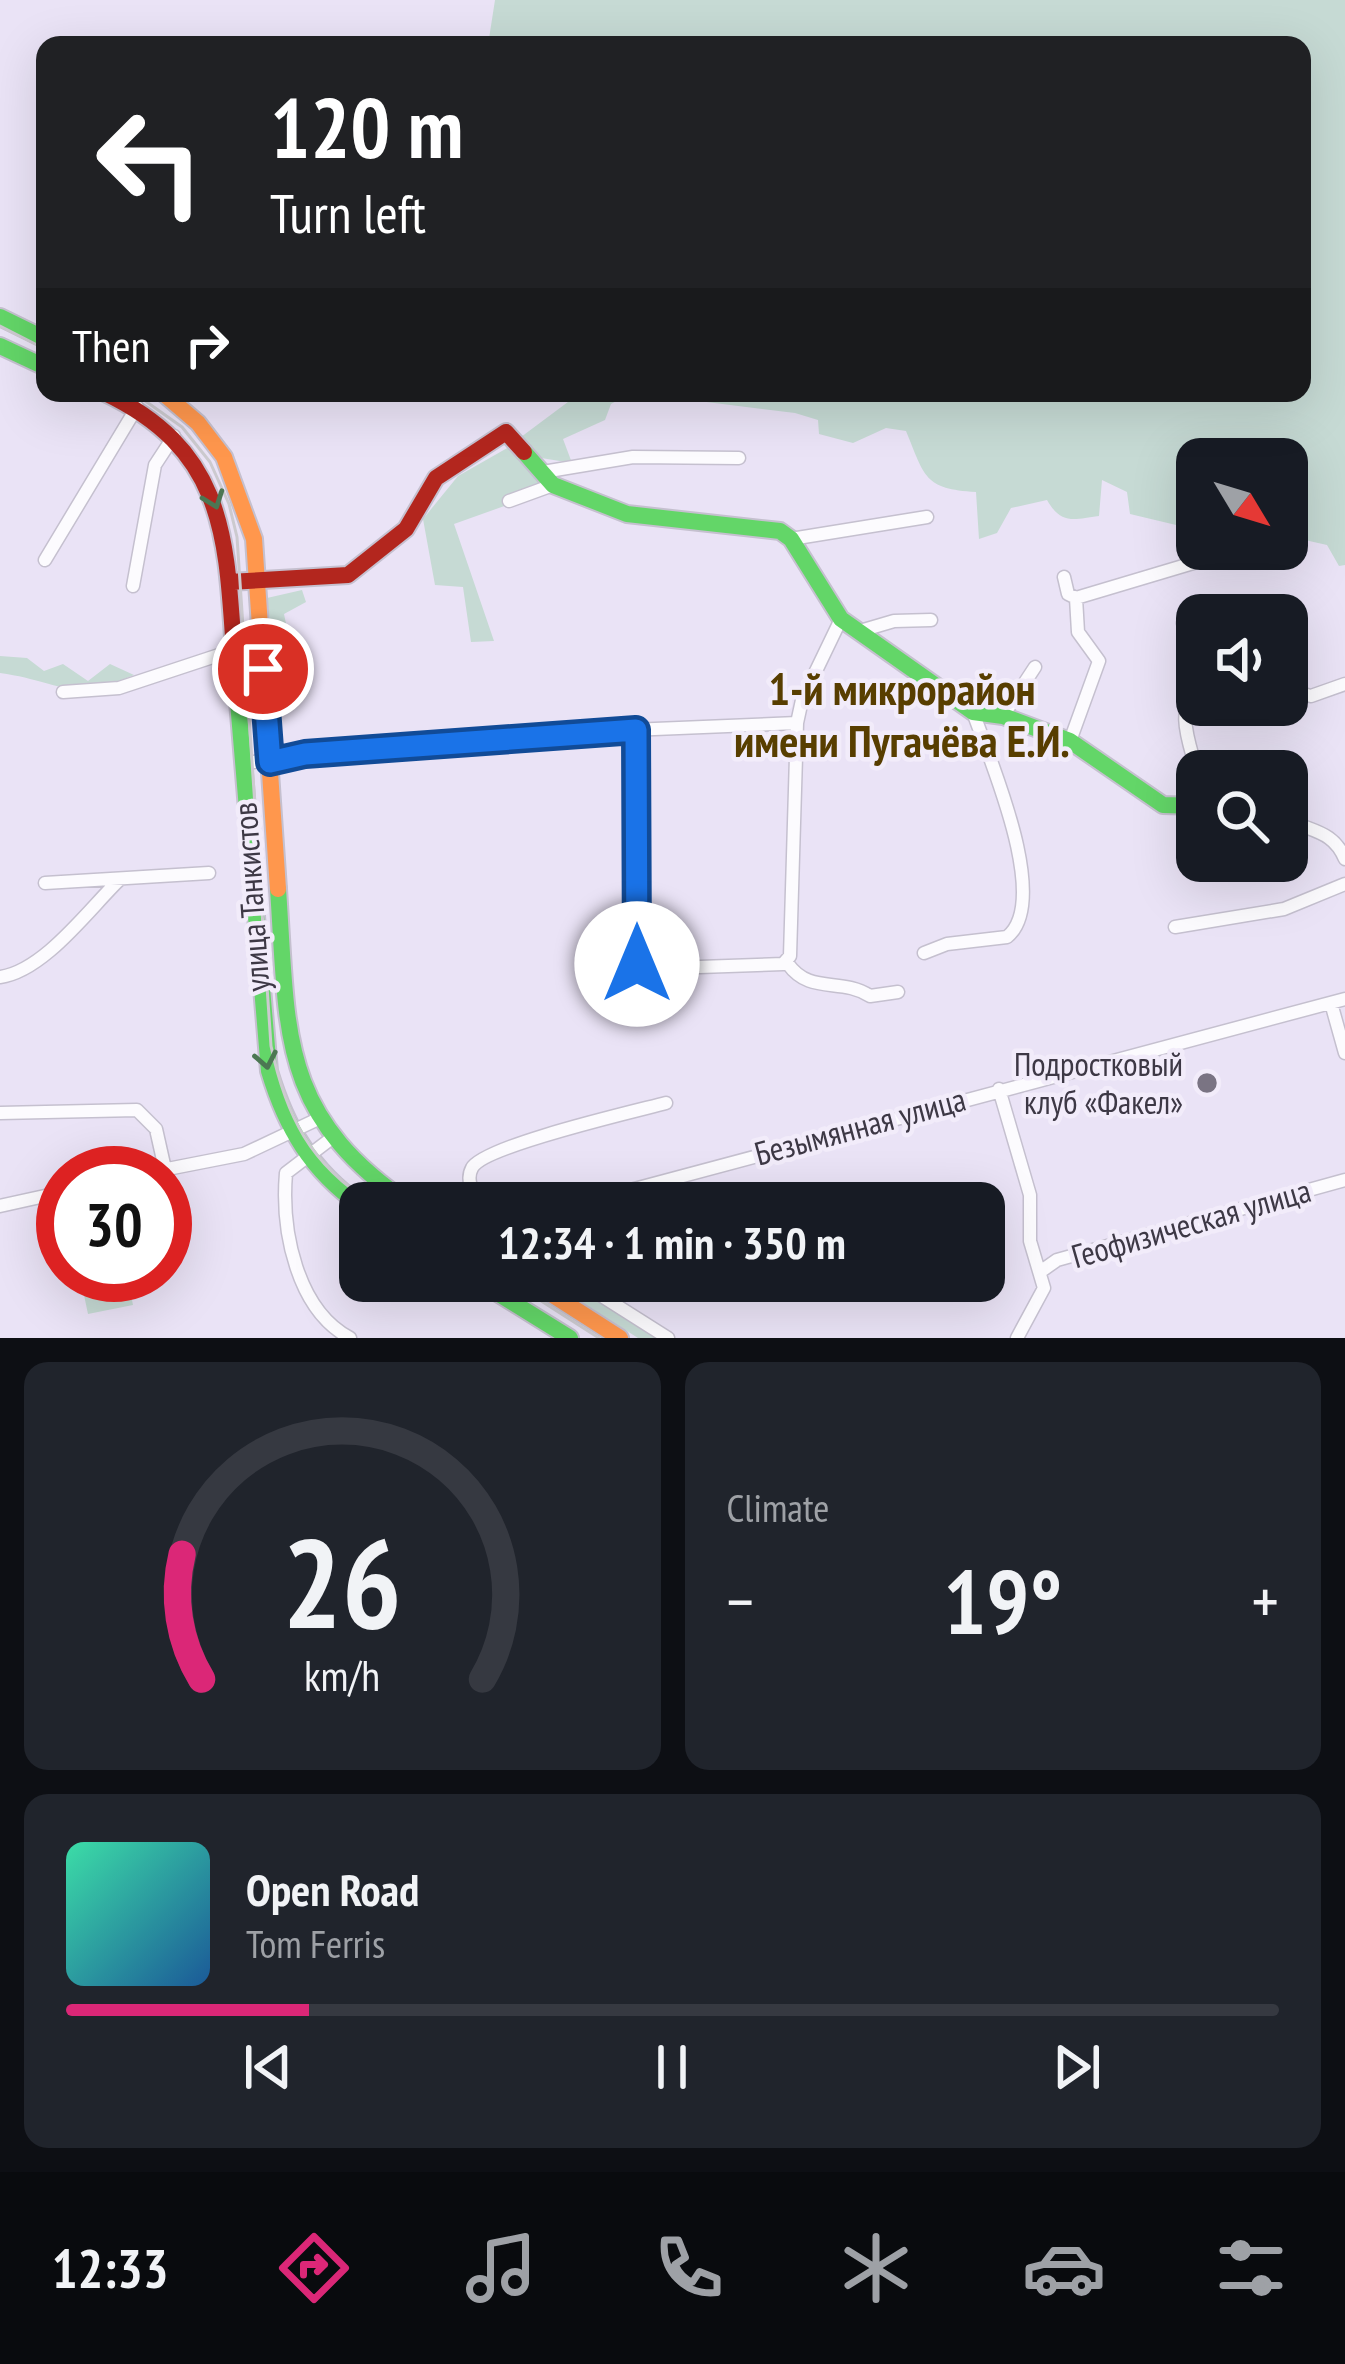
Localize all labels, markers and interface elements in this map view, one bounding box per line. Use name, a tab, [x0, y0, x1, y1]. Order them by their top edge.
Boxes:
text: 120 m	[270, 72, 463, 181]
icon: left	[72, 84, 228, 240]
text: Turn left	[270, 178, 426, 248]
icon: right	[174, 312, 240, 378]
text: Then	[72, 316, 150, 374]
north arrow	[1176, 438, 1308, 570]
map controls	[1176, 438, 1308, 882]
one-way arrow	[200, 488, 224, 509]
button: sound	[1176, 594, 1308, 726]
pin	[212, 618, 314, 720]
icon: arrive	[230, 636, 296, 702]
district label: 1-й микрорайон имени Пугачёва Е.И.	[734, 659, 1070, 769]
button: search	[1176, 750, 1308, 882]
street label: улица Танкистов	[222, 801, 279, 993]
position arrow	[574, 901, 700, 1027]
place label: Подростковый клуб «Факел»	[1014, 1042, 1183, 1123]
one-way arrow	[252, 1049, 278, 1069]
marker: Подростковый клуб «Факел»	[1194, 1070, 1220, 1096]
street label: Безымянная улица	[750, 1077, 970, 1174]
speed limit sign: 30	[36, 1146, 192, 1302]
street label: Геофизическая улица	[1066, 1168, 1315, 1277]
text: 12:34 · 1 min · 350 m	[498, 1213, 846, 1271]
text: Climate	[727, 1482, 829, 1533]
text: 26	[283, 1501, 402, 1662]
text: 19°	[943, 1542, 1062, 1659]
text: −	[727, 1558, 754, 1643]
text: +	[1252, 1558, 1279, 1643]
text: km/h	[304, 1647, 380, 1703]
text: Open Road	[246, 1860, 419, 1918]
text: Tom Ferris	[246, 1918, 385, 1969]
icon: previous	[235, 2034, 301, 2100]
icon: pause	[639, 2034, 705, 2100]
icon: next	[1044, 2034, 1110, 2100]
icon: directions	[272, 2226, 356, 2310]
icon: music	[459, 2226, 543, 2310]
icon: phone	[647, 2226, 731, 2310]
icon: climate	[834, 2226, 918, 2310]
icon: car	[1022, 2226, 1106, 2310]
icon: filters	[1209, 2226, 1293, 2310]
text: 12:33	[52, 2233, 169, 2303]

